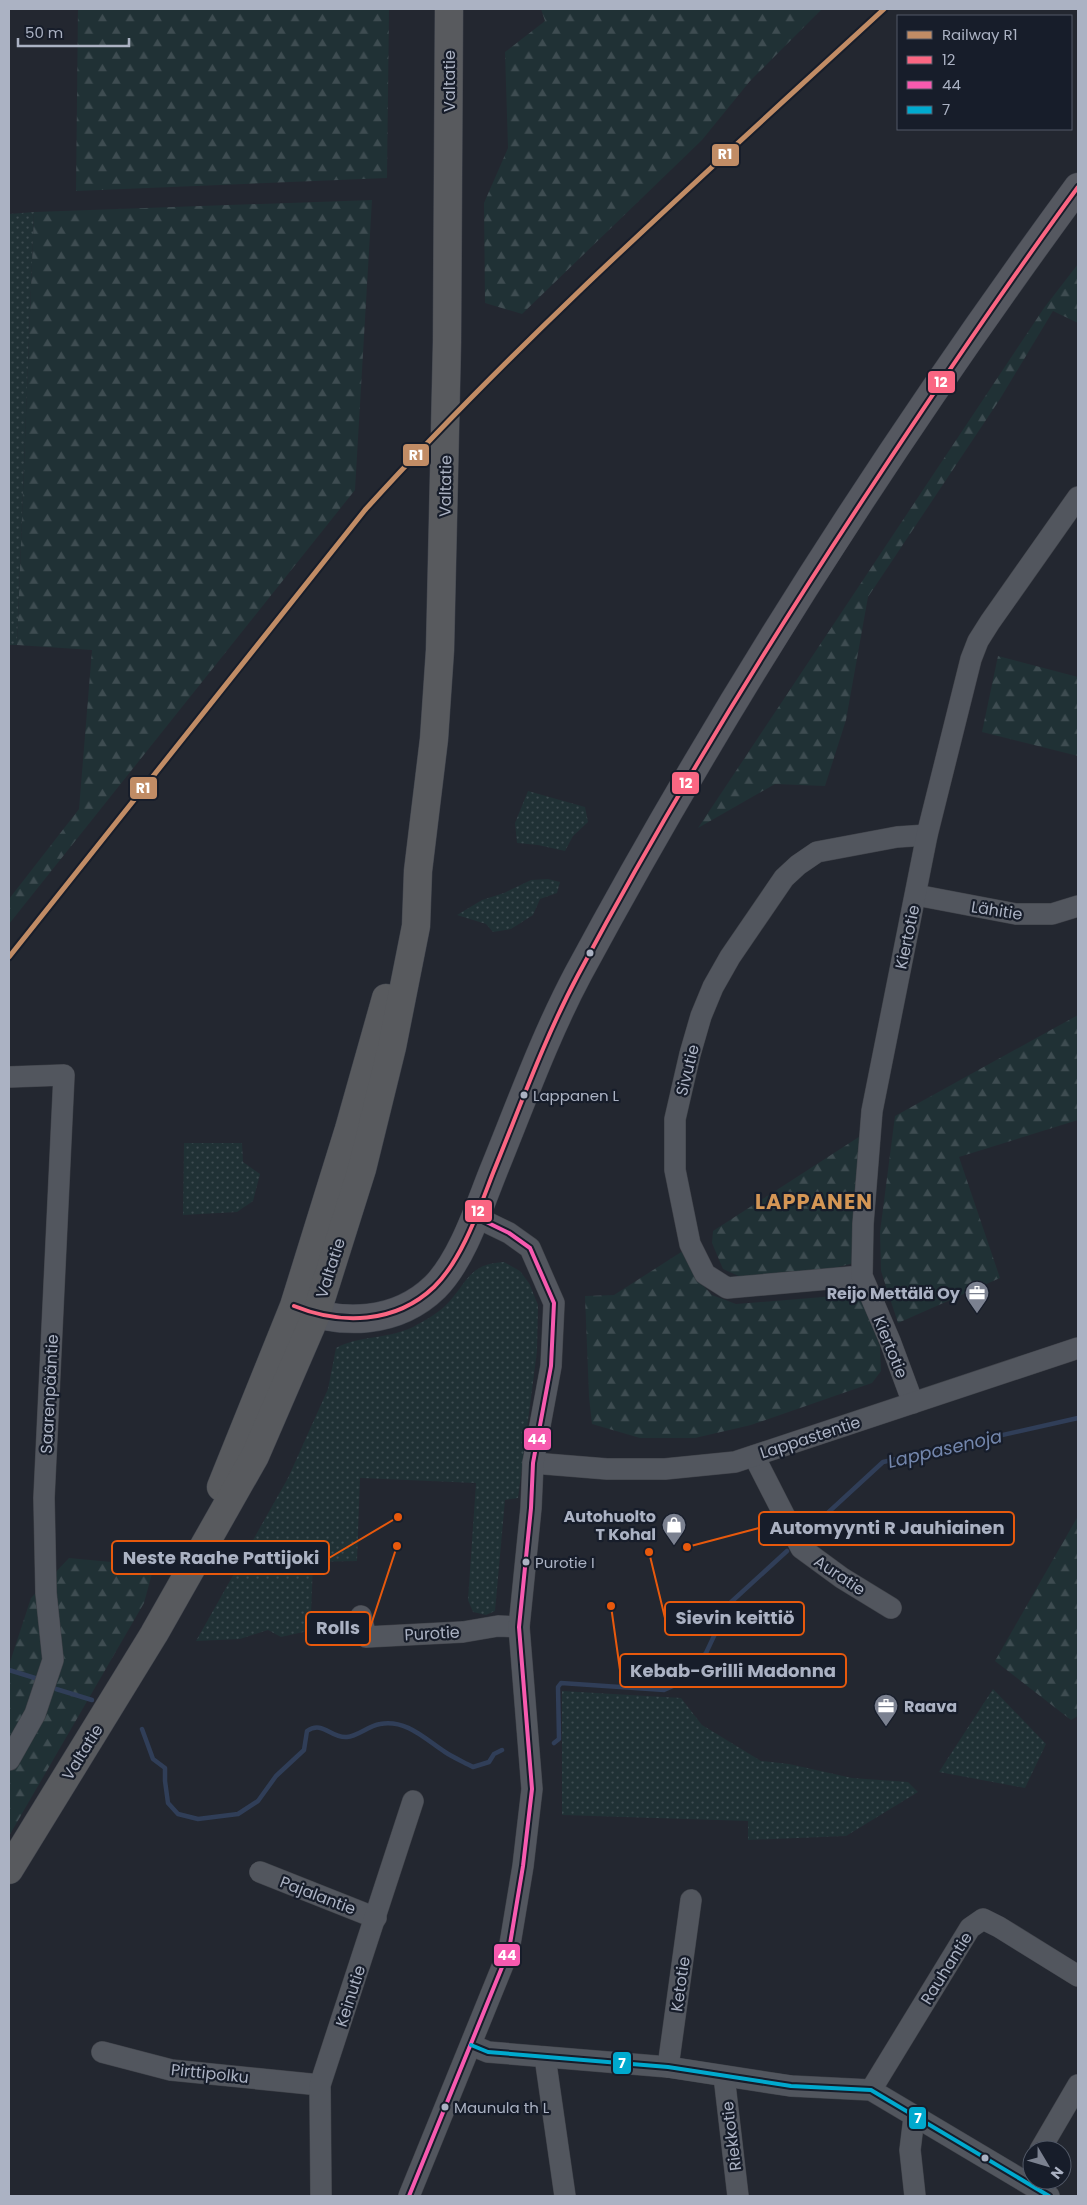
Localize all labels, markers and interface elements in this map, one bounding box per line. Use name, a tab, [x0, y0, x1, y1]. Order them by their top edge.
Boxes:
scale bar	[18, 15, 129, 47]
legend	[897, 15, 1072, 130]
text: 50 m	[25, 22, 63, 43]
text: Railway R1	[942, 24, 1017, 45]
text: 12	[942, 49, 955, 70]
street label: Valtatie	[438, 50, 461, 112]
text: 44	[942, 74, 961, 95]
text: 7	[942, 99, 950, 120]
line badge: R1	[711, 143, 740, 167]
text: R1	[718, 144, 732, 164]
line badge: 12	[927, 370, 956, 394]
text: 12	[934, 372, 948, 392]
line badge: R1	[402, 443, 430, 467]
text: R1	[409, 445, 423, 465]
street label: Valtatie	[433, 455, 458, 517]
line badge: 12	[671, 771, 700, 795]
text: 12	[679, 773, 693, 793]
line badge: R1	[129, 776, 158, 800]
text: R1	[136, 778, 150, 798]
street label: Lähitie	[970, 895, 1024, 926]
street label: Kiertotie	[889, 903, 926, 971]
unlabelled marker	[585, 948, 595, 958]
street label: Sivutie	[670, 1042, 705, 1098]
place label: Lappanen L	[533, 1085, 620, 1106]
marker: Lappanen L	[519, 1090, 529, 1100]
district label: LAPPANEN	[755, 1187, 873, 1216]
line badge: 12	[464, 1199, 493, 1223]
text: 12	[471, 1201, 485, 1221]
street label: Valtatie	[310, 1235, 351, 1301]
office icon: Reijo Mettälä Oy	[964, 1280, 990, 1314]
place label: Reijo Mettälä Oy	[827, 1282, 961, 1305]
street label: Kiertotie	[868, 1313, 913, 1382]
street label: Saarenpääntie	[35, 1334, 64, 1454]
street label: Lappastentie	[757, 1410, 863, 1465]
water label: Lappasenoja	[885, 1423, 1005, 1474]
line badge: 44	[523, 1427, 552, 1451]
text: 44	[528, 1429, 546, 1449]
place label: Autohuolto T Kohal	[564, 1505, 656, 1546]
shop icon: Autohuolto T Kohal	[661, 1512, 687, 1546]
callout: Automyynti R Jauhiainen	[759, 1512, 1014, 1545]
text: Automyynti R Jauhiainen	[769, 1515, 1005, 1540]
callout: Neste Raahe Pattijoki	[112, 1541, 329, 1574]
text: Neste Raahe Pattijoki	[123, 1545, 319, 1570]
street label: Auratie	[809, 1550, 870, 1601]
place label: Purotie I	[535, 1552, 595, 1573]
marker: Purotie I	[521, 1557, 531, 1567]
callout: Sievin keittiö	[665, 1602, 804, 1635]
text: Sievin keittiö	[676, 1605, 794, 1630]
callout: Rolls	[306, 1612, 370, 1645]
text: Rolls	[316, 1615, 360, 1640]
street label: Purotie	[404, 1621, 460, 1646]
callout: Kebab-Grilli Madonna	[620, 1654, 846, 1687]
text: Kebab-Grilli Madonna	[630, 1658, 836, 1683]
office icon: Raava	[873, 1693, 899, 1727]
place label: Raava	[904, 1695, 957, 1718]
street label: Valtatie	[56, 1720, 109, 1785]
street label: Pajalantie	[277, 1870, 359, 1920]
street label: Rauhantie	[915, 1927, 978, 2009]
line badge: 44	[493, 1943, 521, 1967]
text: 44	[498, 1945, 516, 1965]
street label: Ketotie	[665, 1955, 696, 2013]
street label: Keinutie	[330, 1962, 371, 2030]
line badge: 7	[612, 2051, 632, 2075]
text: 7	[618, 2053, 626, 2073]
street label: Pirttipolku	[170, 2058, 250, 2089]
place label: Maunula th L	[454, 2097, 550, 2118]
street label: Riekkotie	[716, 2100, 747, 2172]
marker: Maunula th L	[440, 2102, 450, 2112]
line badge: 7	[908, 2106, 927, 2130]
text: 7	[914, 2108, 922, 2128]
north arrow	[1022, 2140, 1072, 2190]
unlabelled marker	[980, 2153, 990, 2163]
text: N	[1046, 2163, 1068, 2183]

